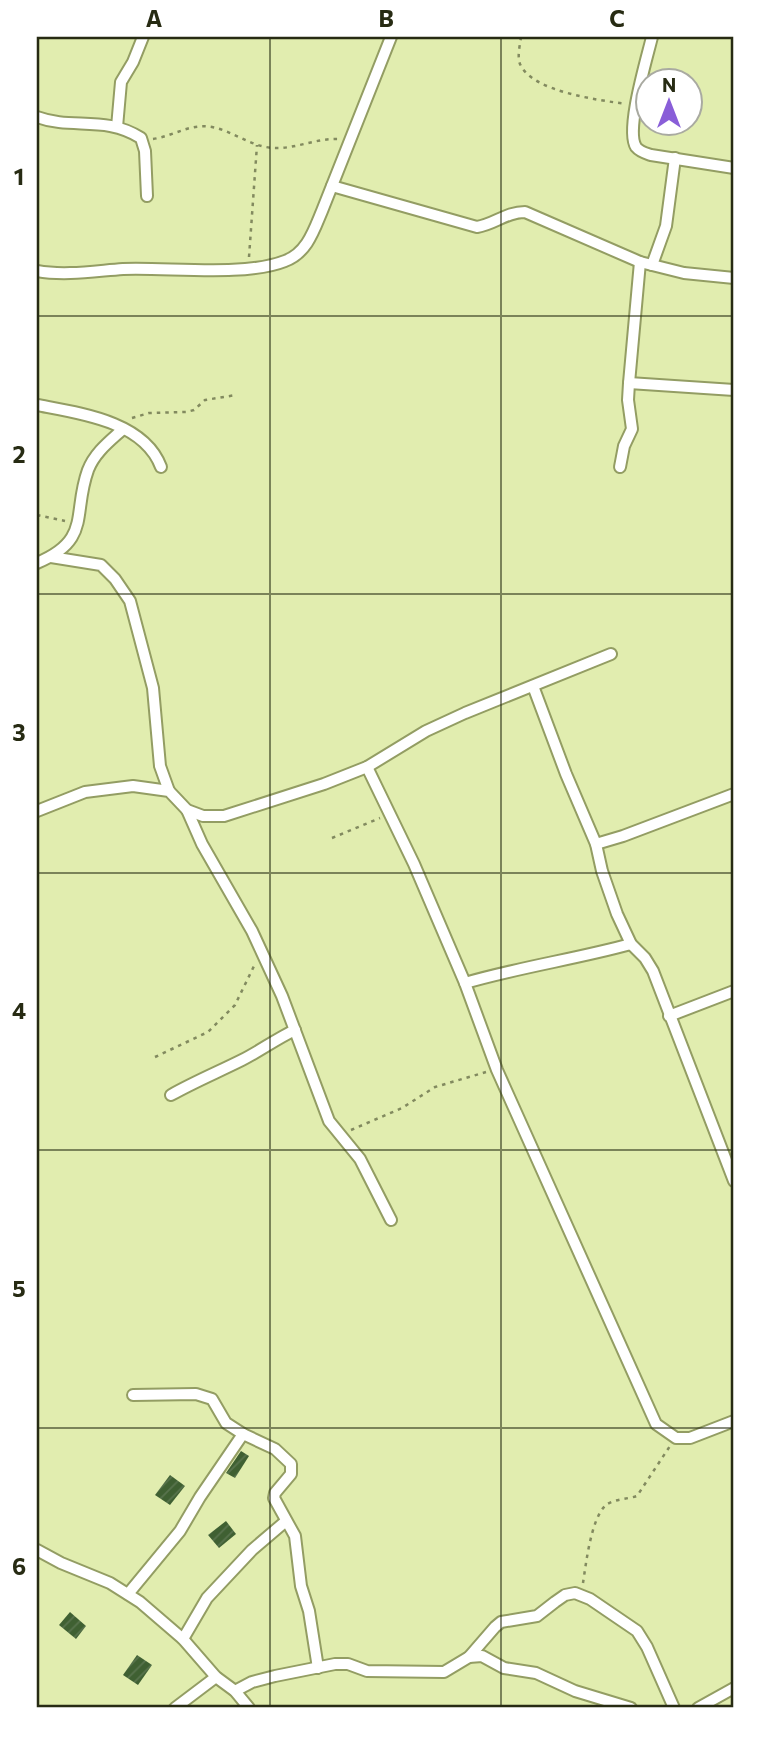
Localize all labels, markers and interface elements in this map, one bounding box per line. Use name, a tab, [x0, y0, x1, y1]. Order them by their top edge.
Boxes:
text: A	[146, 4, 163, 32]
text: B	[378, 4, 394, 32]
text: C	[609, 4, 625, 32]
north arrow	[634, 66, 704, 136]
text: N	[662, 73, 676, 96]
text: 1	[14, 162, 24, 190]
text: 2	[12, 440, 26, 468]
text: 3	[12, 718, 26, 746]
text: 4	[12, 996, 26, 1024]
text: 5	[12, 1274, 26, 1302]
text: 6	[12, 1552, 26, 1580]

